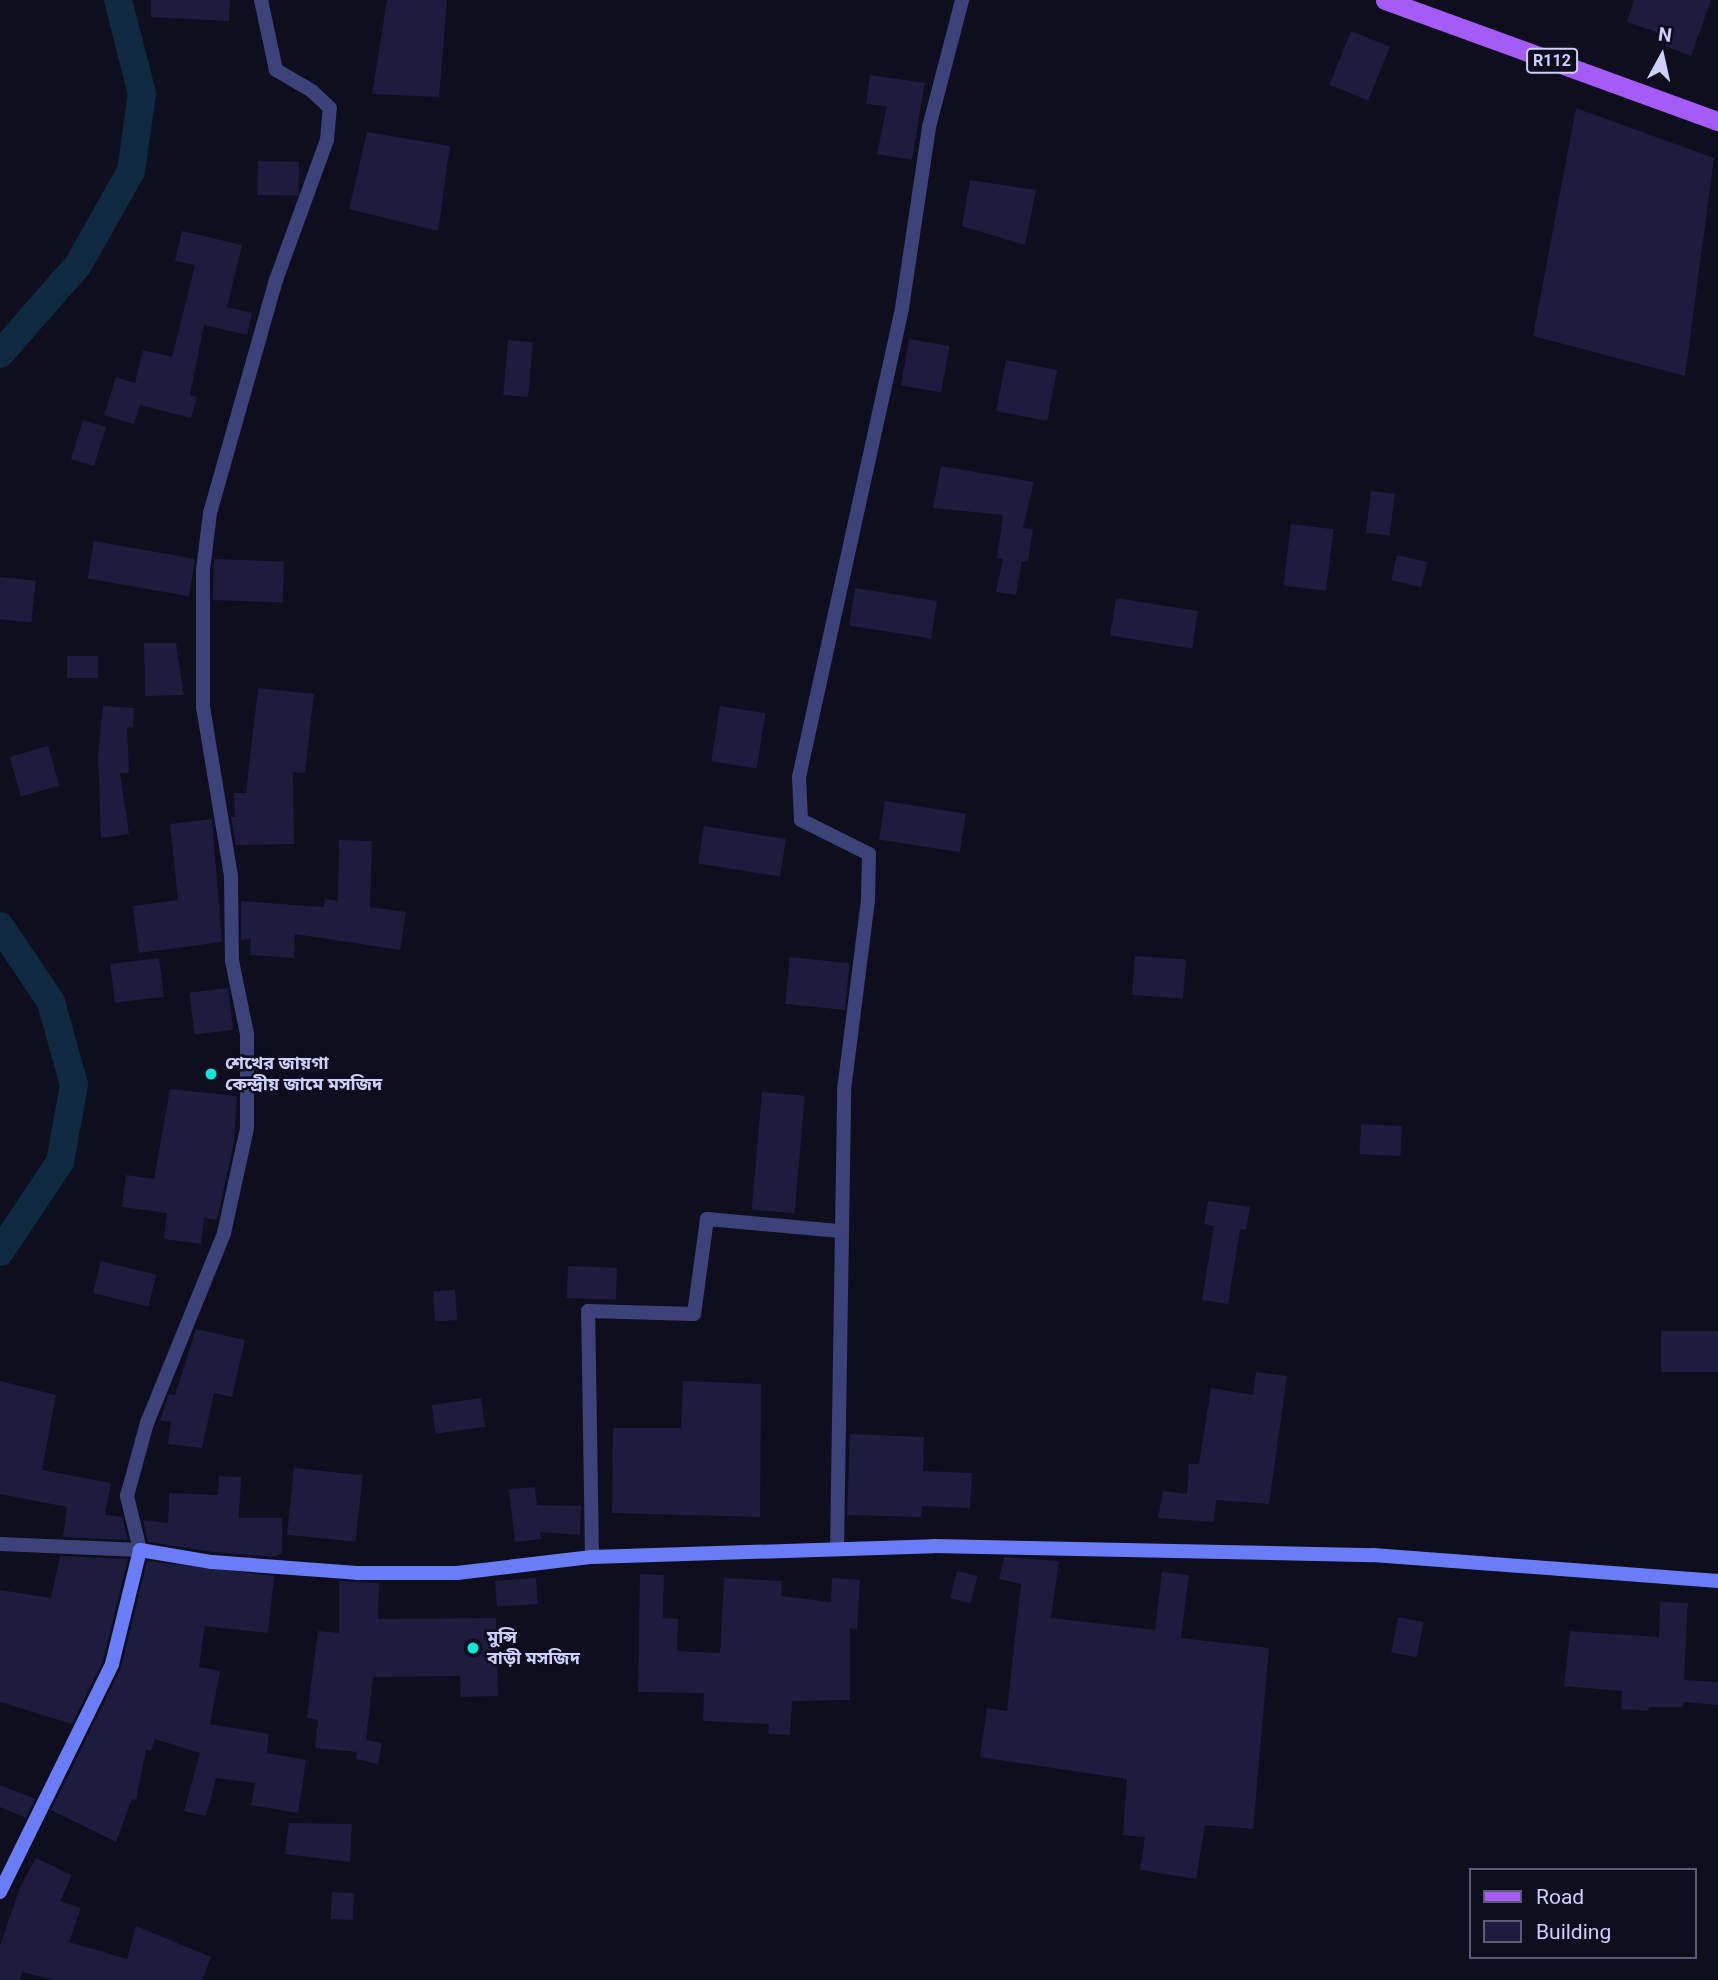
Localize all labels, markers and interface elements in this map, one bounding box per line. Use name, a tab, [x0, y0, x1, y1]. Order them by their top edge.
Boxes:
north arrow	[1627, 21, 1697, 91]
text: N	[1657, 22, 1673, 47]
road number: R112	[1526, 48, 1578, 74]
place label: শেখের জায়গা কেন্দ্রীয় জামে মসজিদ	[225, 1053, 382, 1096]
marker: শেখের জায়গা কেন্দ্রীয় জামে মসজিদ	[203, 1066, 219, 1082]
place label: মুন্সি বাড়ী মসজিদ	[487, 1627, 580, 1670]
marker: মুন্সি বাড়ী মসজিদ	[465, 1640, 481, 1656]
legend	[1470, 1868, 1697, 1959]
text: Road	[1536, 1885, 1584, 1909]
text: Building	[1536, 1920, 1611, 1944]

